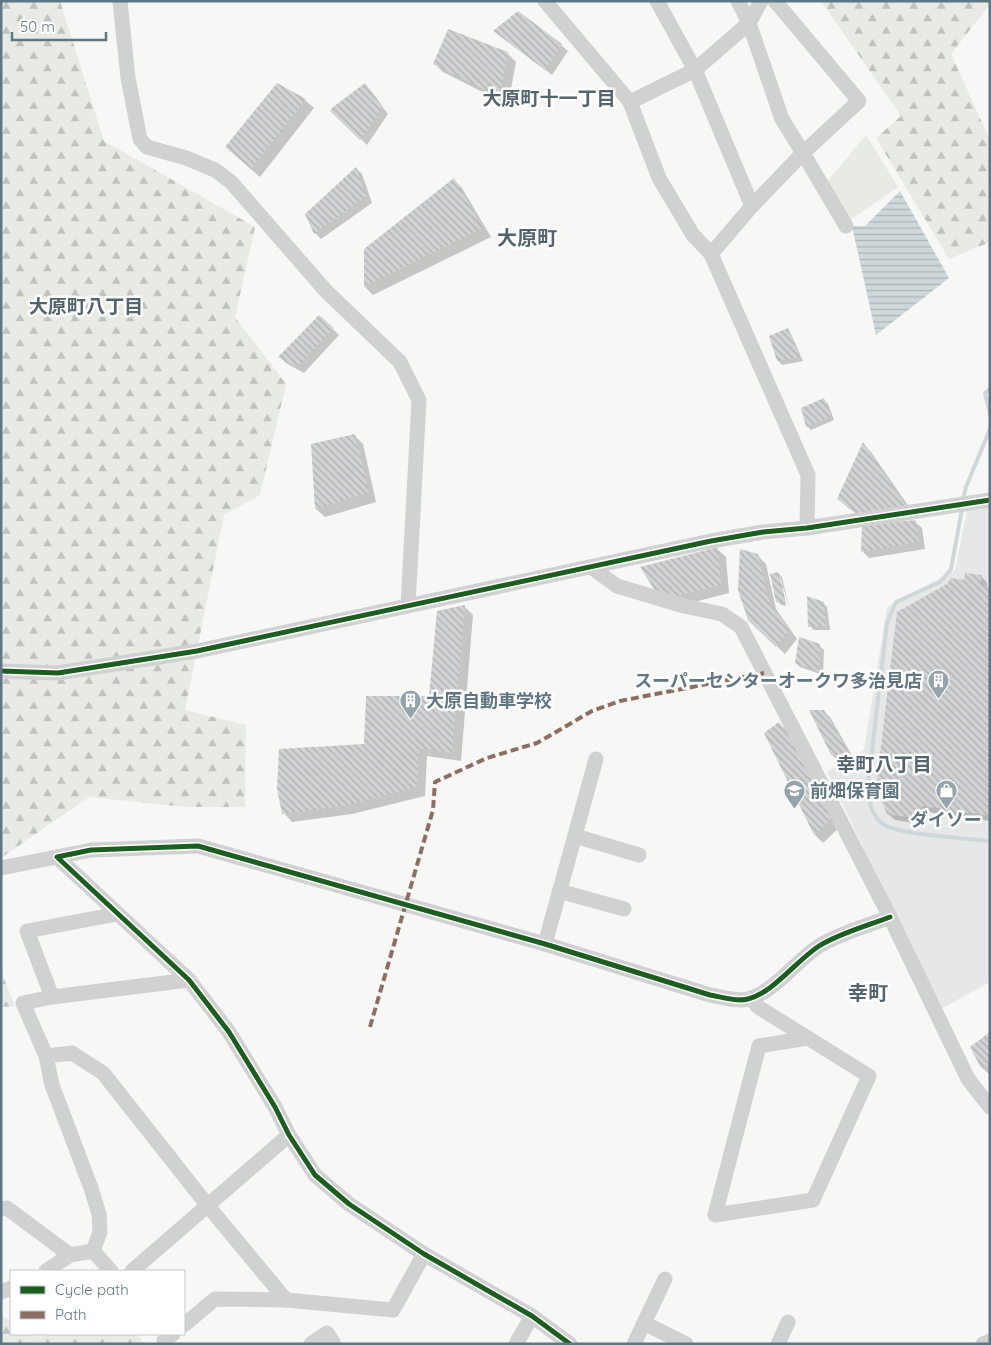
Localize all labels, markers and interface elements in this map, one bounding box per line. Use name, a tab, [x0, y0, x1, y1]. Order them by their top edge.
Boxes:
scale bar	[12, 10, 106, 42]
text: 50 m	[20, 17, 55, 36]
district label: 大原町十一丁目	[482, 86, 616, 110]
district label: 大原町	[497, 225, 557, 250]
district label: 大原町八丁目	[29, 294, 143, 318]
place label: スーパーセンターオークワ多治見店	[634, 669, 922, 692]
building icon: スーパーセンターオークワ多治見店	[926, 669, 950, 700]
building icon: 大原自動車学校	[398, 689, 422, 720]
place label: 大原自動車学校	[426, 689, 552, 712]
district label: 幸町八丁目	[836, 752, 932, 776]
shop icon: ダイソー	[934, 778, 958, 809]
school or university icon: 前畑保育園	[782, 779, 806, 810]
place label: 前畑保育園	[810, 779, 900, 802]
place label: ダイソー	[910, 808, 982, 831]
district label: 幸町	[848, 980, 888, 1005]
legend	[10, 1270, 185, 1335]
text: Cycle path	[55, 1280, 129, 1299]
text: Path	[55, 1305, 87, 1324]

